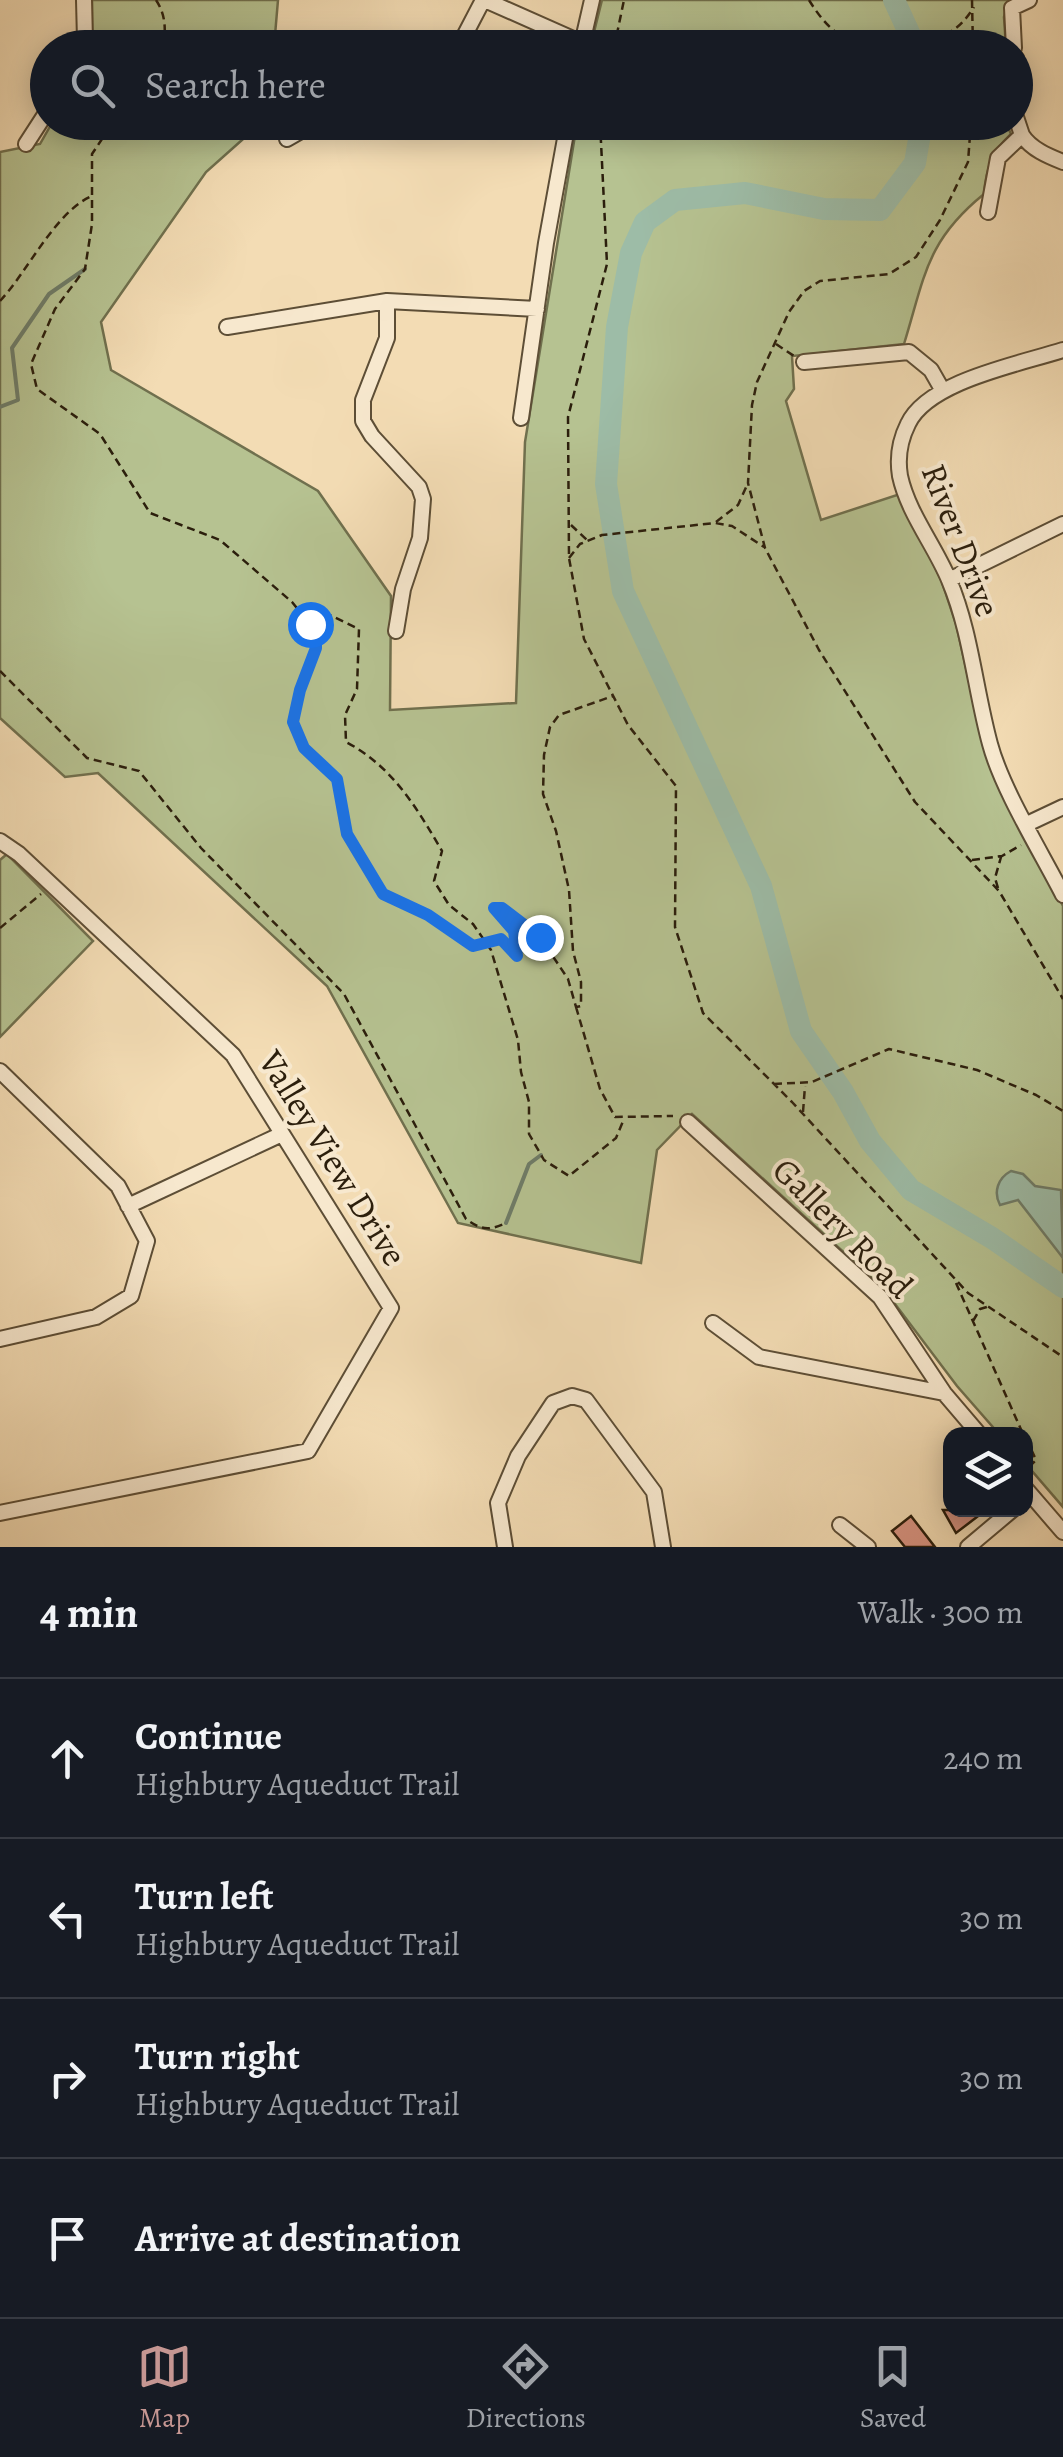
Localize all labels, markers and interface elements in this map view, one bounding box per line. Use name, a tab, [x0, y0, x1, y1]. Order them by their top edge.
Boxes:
search box	[30, 30, 1033, 140]
icon: search	[65, 58, 120, 113]
text: Search here	[145, 59, 326, 111]
street label: River Drive	[910, 456, 1012, 624]
route start	[288, 602, 334, 648]
route end	[518, 915, 564, 961]
street label: Valley View Drive	[247, 1040, 418, 1275]
street label: Gallery Road	[762, 1147, 924, 1309]
map controls	[943, 1427, 1033, 1517]
button: layers	[943, 1427, 1033, 1517]
text: 4 min	[40, 1584, 138, 1641]
text: Walk · 300 m	[858, 1590, 1023, 1634]
text: Continue	[135, 1710, 282, 1762]
icon: ahead	[40, 1731, 95, 1786]
text: 240 m	[943, 1736, 1023, 1780]
text: Highbury Aqueduct Trail	[135, 1762, 459, 1806]
text: Turn left	[135, 1870, 274, 1922]
icon: left	[40, 1891, 95, 1946]
text: 30 m	[960, 1896, 1023, 1940]
text: Highbury Aqueduct Trail	[135, 1922, 459, 1966]
text: Turn right	[135, 2030, 300, 2082]
icon: right	[40, 2051, 95, 2106]
text: 30 m	[960, 2056, 1023, 2100]
text: Highbury Aqueduct Trail	[135, 2082, 459, 2126]
icon: arrive	[40, 2211, 95, 2266]
text: Arrive at destination	[135, 2212, 461, 2264]
tab: Map	[137, 2339, 192, 2437]
tab: Directions	[466, 2339, 586, 2437]
tab: Saved	[860, 2339, 926, 2437]

